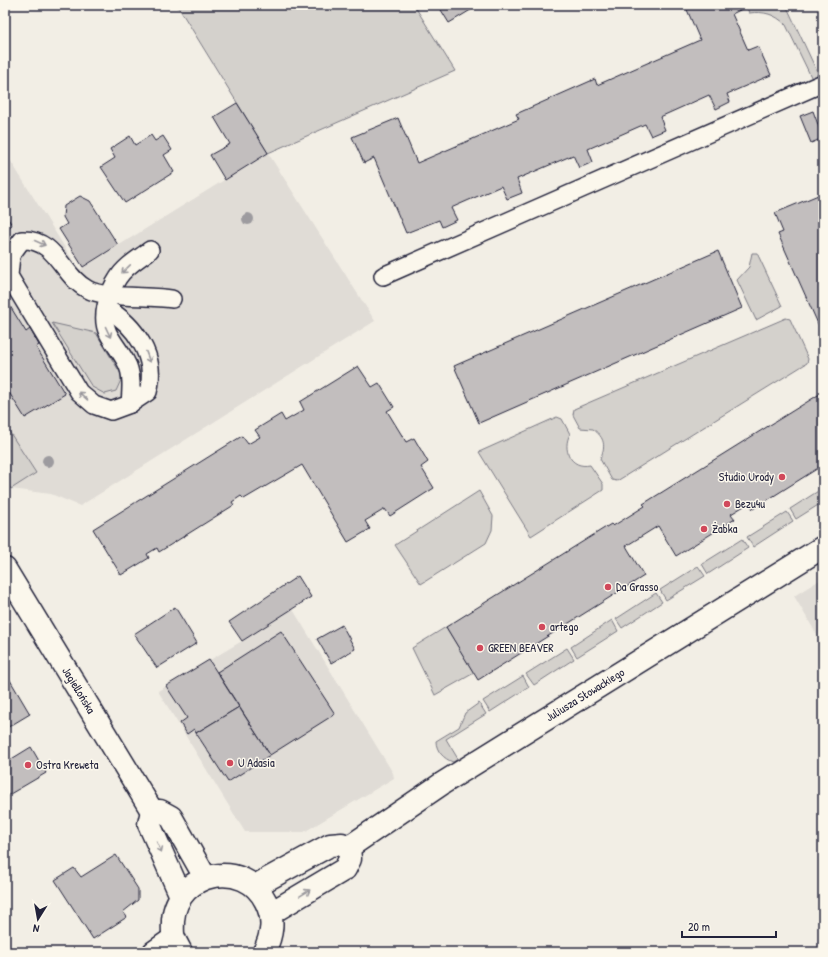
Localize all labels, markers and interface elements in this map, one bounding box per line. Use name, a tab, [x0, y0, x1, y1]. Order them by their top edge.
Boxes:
one-way arrow	[33, 240, 45, 247]
one-way arrow	[121, 264, 131, 274]
one-way arrow	[105, 326, 112, 338]
one-way arrow	[145, 351, 152, 364]
one-way arrow	[79, 392, 89, 401]
place label: Studio Urody	[719, 468, 774, 485]
marker: Studio Urody	[777, 472, 787, 482]
place label: Bezu4u	[735, 495, 765, 512]
marker: Bezu4u	[722, 499, 732, 509]
place label: Żabka	[712, 520, 738, 537]
marker: Żabka	[699, 524, 709, 534]
place label: Da Grasso	[616, 578, 658, 595]
marker: Da Grasso	[603, 582, 613, 592]
place label: artego	[550, 618, 579, 635]
marker: artego	[537, 622, 547, 632]
place label: GREEN BEAVER	[488, 639, 554, 656]
marker: GREEN BEAVER	[475, 643, 485, 653]
street label: Juliusza Słowackiego	[542, 663, 628, 725]
street label: Jagiellońska	[58, 664, 100, 717]
place label: U Adasia	[238, 754, 275, 771]
place label: Ostra Kreweta	[36, 756, 99, 773]
marker: U Adasia	[225, 758, 235, 768]
marker: Ostra Kreweta	[23, 760, 33, 770]
one-way arrow	[156, 840, 163, 852]
one-way arrow	[299, 889, 311, 897]
north arrow	[18, 899, 58, 939]
scale bar	[682, 913, 776, 939]
text: 20 m	[688, 918, 710, 935]
text: N	[32, 921, 40, 936]

